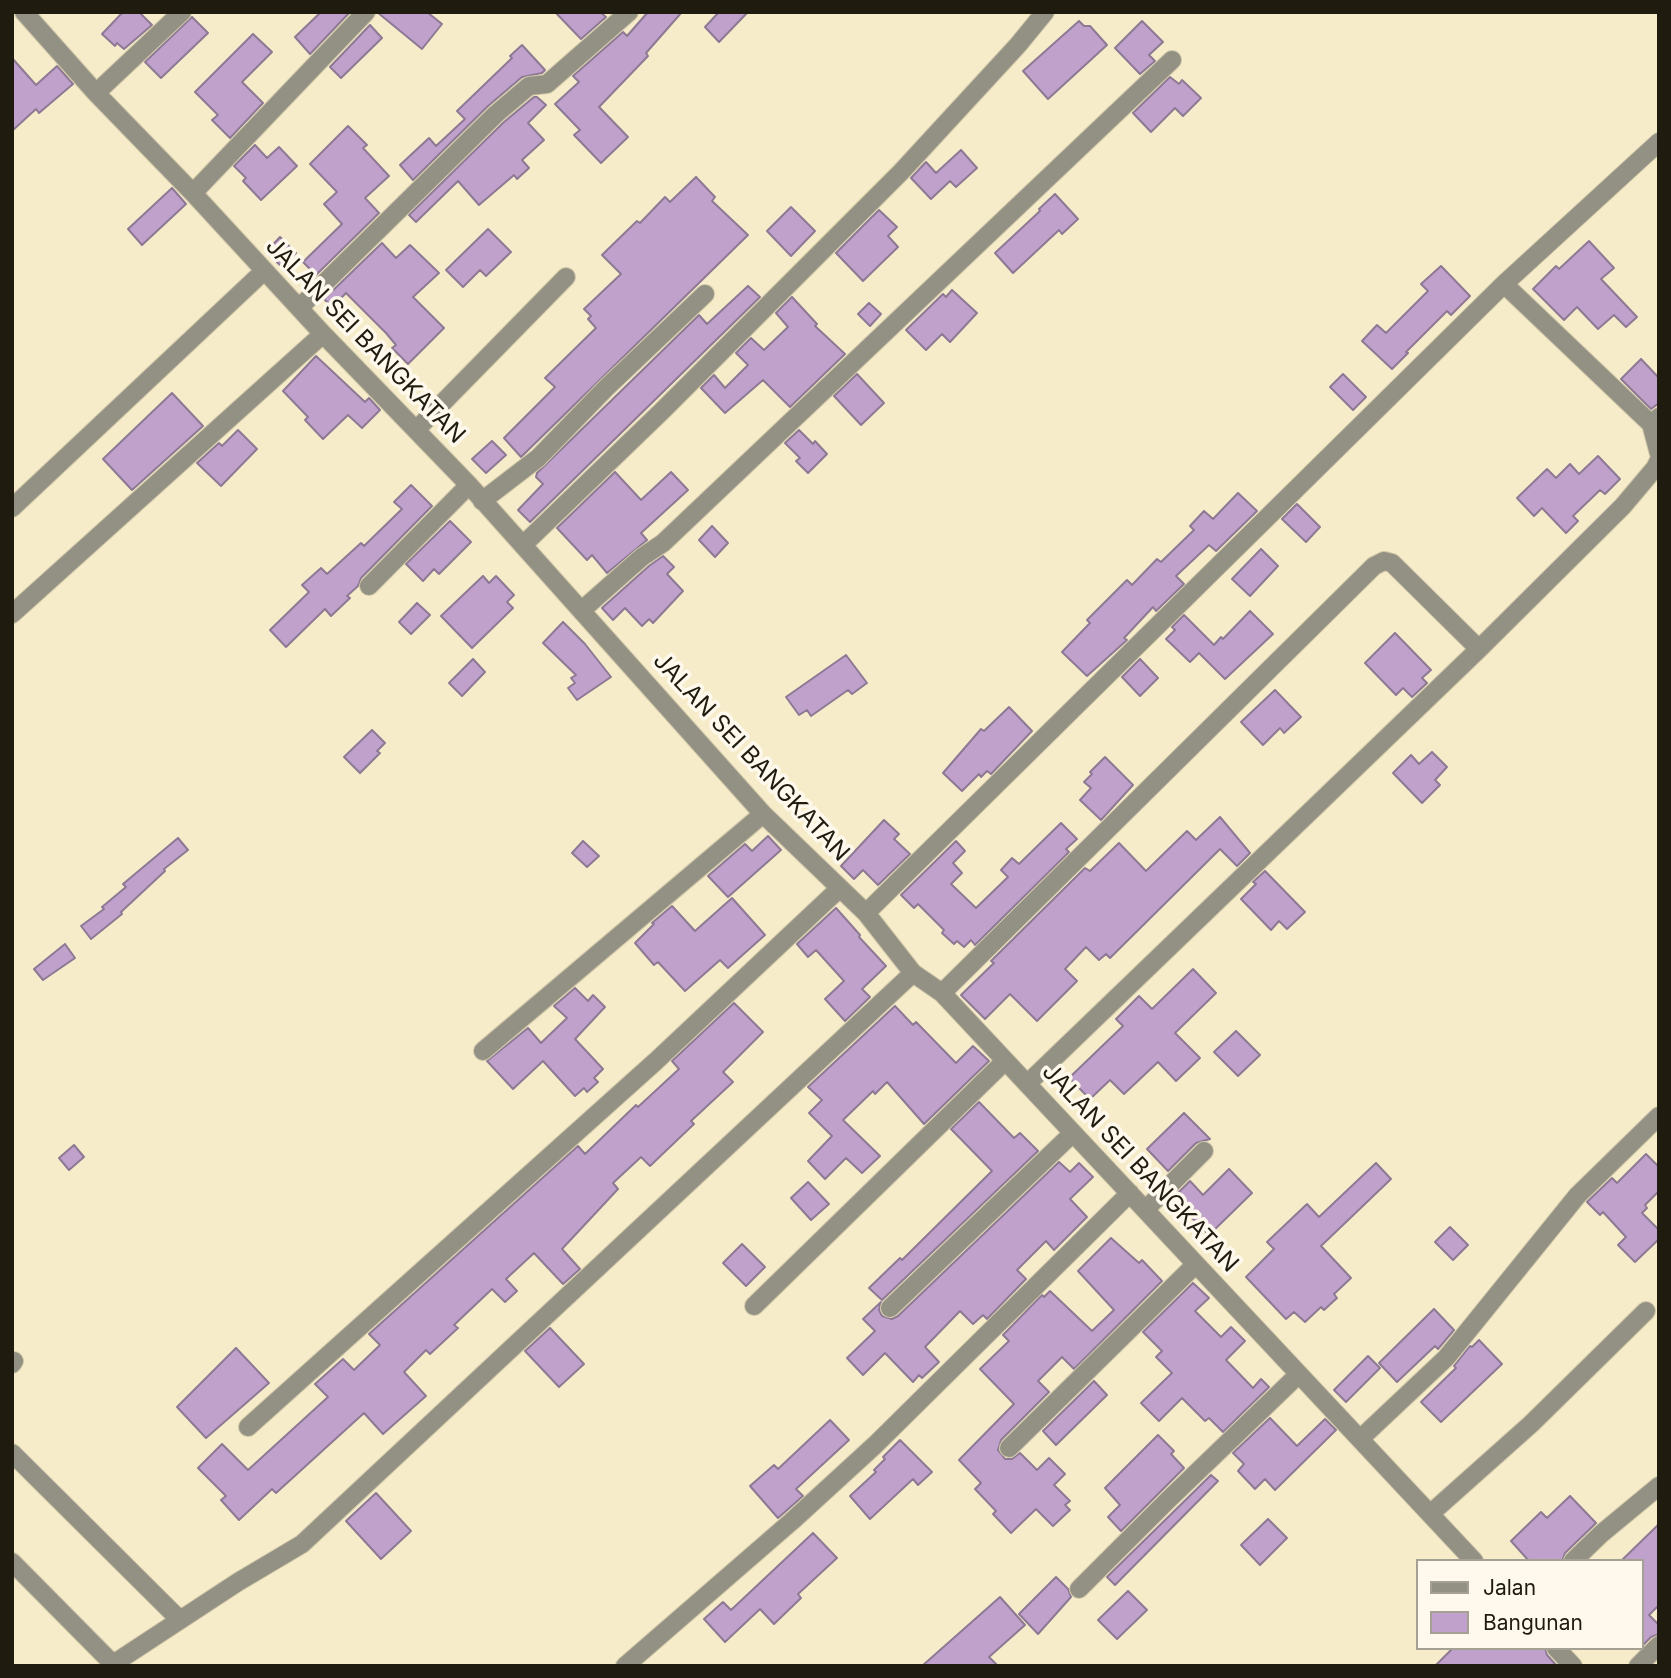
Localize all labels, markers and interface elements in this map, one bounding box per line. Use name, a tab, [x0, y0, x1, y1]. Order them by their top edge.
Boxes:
street label: JALAN SEI BANGKATAN	[259, 232, 471, 450]
street label: JALAN SEI BANGKATAN	[647, 647, 855, 867]
street label: JALAN SEI BANGKATAN	[1036, 1058, 1244, 1278]
legend	[1416, 1559, 1643, 1650]
text: Jalan	[1483, 1575, 1536, 1600]
text: Bangunan	[1483, 1610, 1583, 1635]

